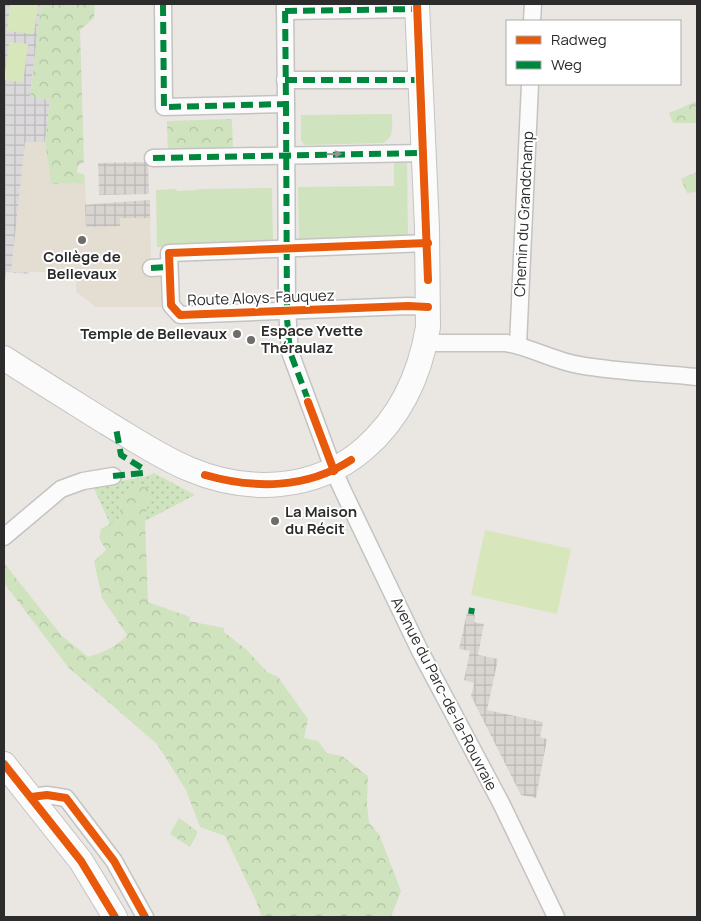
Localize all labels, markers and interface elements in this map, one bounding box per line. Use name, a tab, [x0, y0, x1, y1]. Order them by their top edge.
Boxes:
legend	[506, 20, 681, 85]
text: Radweg	[551, 29, 607, 50]
text: Weg	[551, 54, 582, 75]
street label: Chemin du Grandchamp	[509, 130, 538, 297]
one-way arrow	[327, 150, 343, 158]
marker: Collège de Bellevaux	[76, 234, 88, 246]
place label: Collège de Bellevaux	[43, 246, 121, 284]
street label: Route Aloys-Fauquez	[187, 284, 335, 311]
place label: Espace Yvette Théraulaz	[261, 320, 363, 358]
place label: Temple de Bellevaux	[80, 323, 228, 344]
marker: Temple de Bellevaux	[231, 328, 243, 340]
marker: Espace Yvette Théraulaz	[245, 334, 257, 346]
place label: La Maison du Récit	[285, 501, 357, 539]
marker: La Maison du Récit	[269, 515, 281, 527]
street label: Avenue du Parc-de-la-Rouvraie	[386, 593, 503, 794]

